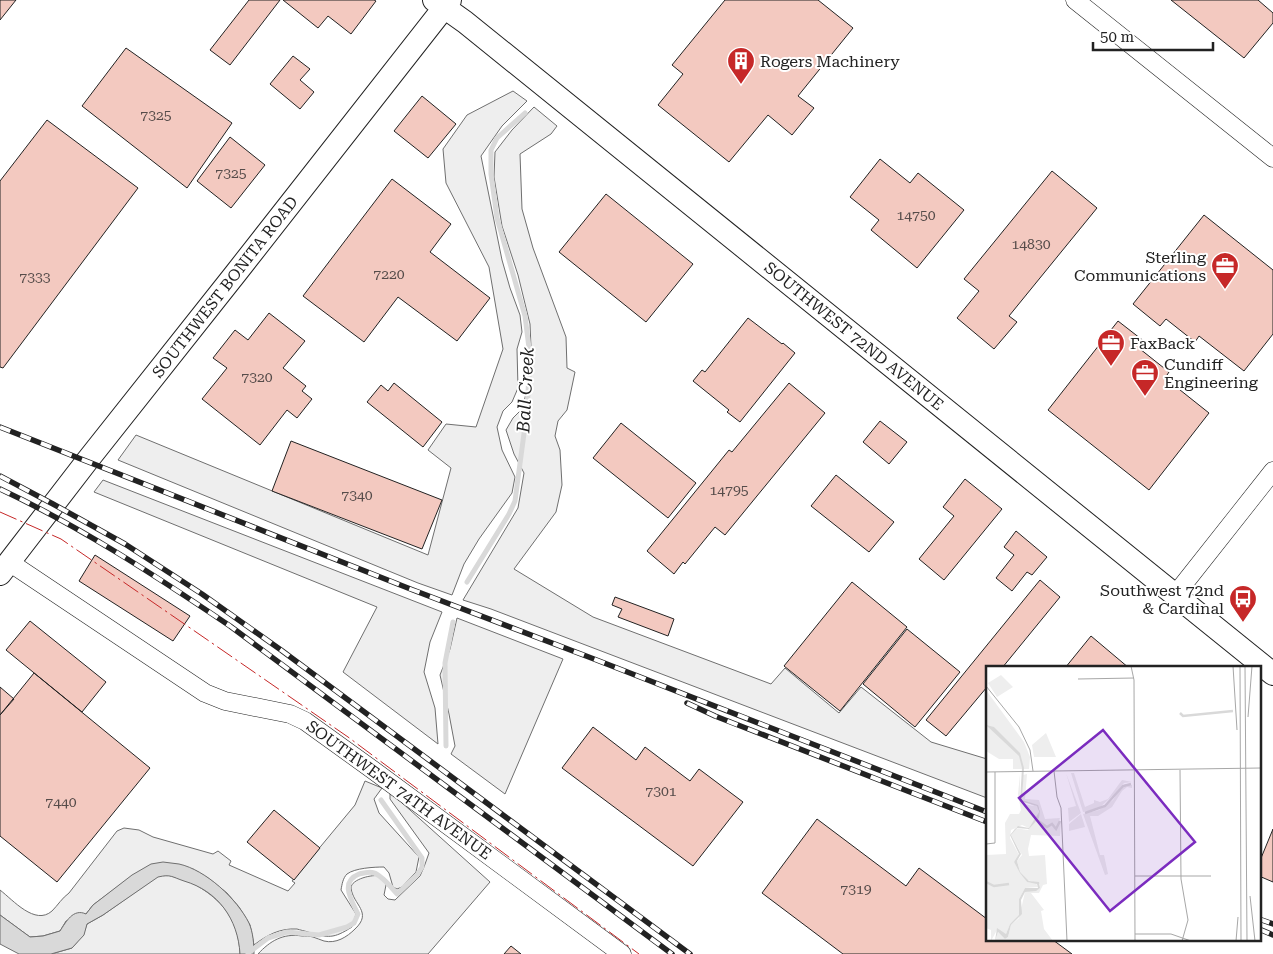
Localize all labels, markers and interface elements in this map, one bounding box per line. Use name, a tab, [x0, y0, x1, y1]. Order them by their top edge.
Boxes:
scale bar	[1093, 20, 1213, 52]
text: 50 m	[1100, 28, 1135, 46]
building icon: Rogers Machinery	[726, 46, 756, 85]
place label: Rogers Machinery	[760, 52, 900, 71]
house number: 7325	[140, 107, 172, 123]
house number: 7325	[215, 165, 247, 181]
street label: SOUTHWEST BONITA ROAD	[148, 193, 302, 381]
house number: 14750	[896, 207, 936, 223]
house number: 14830	[1011, 236, 1051, 252]
place label: Sterling Communications	[1074, 248, 1207, 285]
office icon: Sterling Communications	[1210, 251, 1240, 290]
street label: SOUTHWEST 72ND AVENUE	[761, 258, 947, 414]
house number: 7220	[373, 266, 405, 282]
house number: 7333	[19, 269, 51, 285]
office icon: FaxBack	[1096, 328, 1126, 367]
place label: FaxBack	[1130, 334, 1195, 353]
water label: Ball Creek	[512, 346, 538, 434]
place label: Cundiff Engineering	[1164, 355, 1259, 392]
office icon: Cundiff Engineering	[1130, 358, 1160, 397]
house number: 7320	[241, 369, 273, 385]
house number: 14795	[709, 482, 749, 498]
house number: 7340	[341, 487, 373, 503]
place label: Southwest 72nd & Cardinal	[1100, 581, 1224, 618]
bus stop icon: Southwest 72nd & Cardinal	[1228, 584, 1258, 623]
inset map	[986, 666, 1260, 942]
street label: SOUTHWEST 74TH AVENUE	[303, 716, 495, 864]
house number: 7301	[645, 783, 677, 799]
house number: 7440	[45, 794, 77, 810]
house number: 7319	[840, 881, 872, 897]

